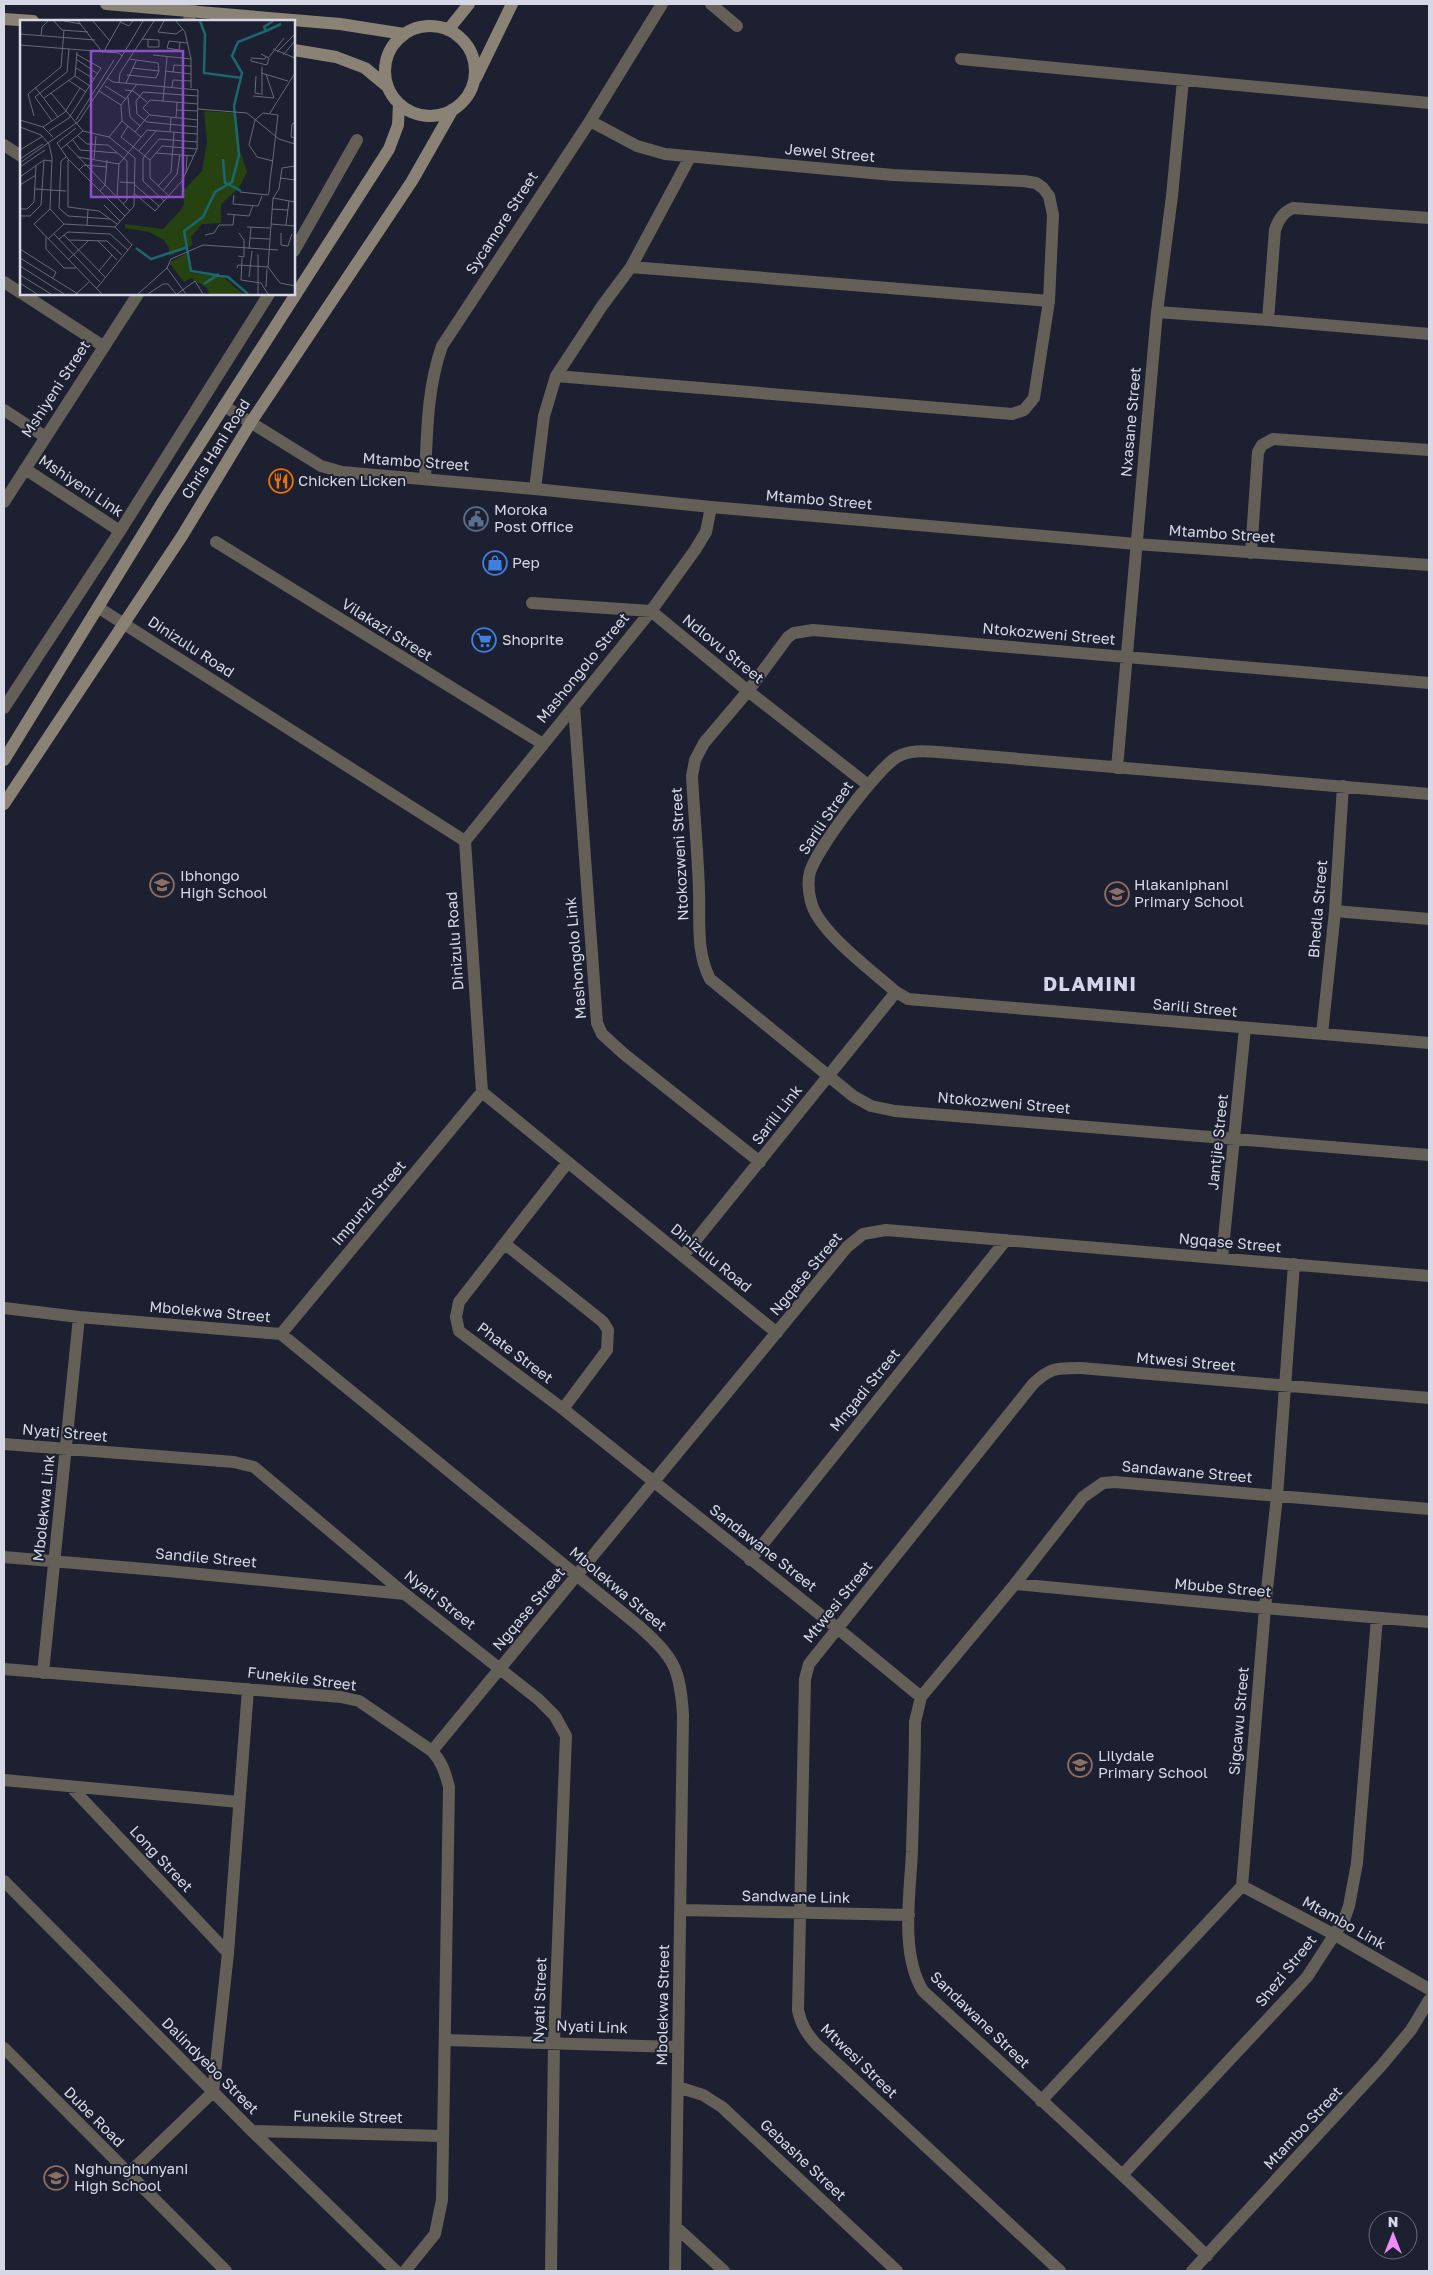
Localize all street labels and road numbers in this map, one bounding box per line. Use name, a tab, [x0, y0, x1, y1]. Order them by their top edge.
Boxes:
street label: Jewel Street	[784, 139, 876, 165]
street label: Sycamore Street	[461, 168, 541, 277]
street label: Mshiyeni Street	[17, 336, 93, 440]
street label: Nxasane Street	[1116, 366, 1144, 478]
street label: Chris Hani Road	[177, 395, 253, 502]
street label: Mtambo Street	[362, 448, 470, 474]
street label: Mshiyeni Link	[36, 450, 128, 520]
street label: Mtambo Street	[765, 485, 873, 513]
street label: Mtambo Street	[1168, 520, 1276, 546]
street label: Vilakazi Street	[339, 594, 436, 664]
street label: Mashongolo Street	[532, 609, 632, 726]
street label: Ndlovu Street	[679, 610, 768, 687]
street label: Dinizulu Road	[145, 612, 238, 681]
street label: Ntokozweni Street	[982, 618, 1116, 648]
street label: Sarili Street	[794, 777, 856, 858]
street label: Ntokozweni Street	[667, 787, 691, 921]
street label: Bhedla Street	[1304, 859, 1330, 959]
street label: Dinizulu Road	[442, 891, 466, 991]
street label: Mashongolo Link	[561, 896, 589, 1020]
street label: Sarili Street	[1152, 994, 1238, 1020]
street label: Sarili Link	[747, 1081, 805, 1148]
street label: Ntokozweni Street	[937, 1087, 1071, 1117]
street label: Jantjie Street	[1203, 1093, 1231, 1191]
street label: Impunzi Street	[327, 1156, 409, 1248]
street label: Dinizulu Road	[668, 1219, 756, 1295]
street label: Ngqase Street	[765, 1228, 845, 1319]
street label: Ngqase Street	[1178, 1229, 1282, 1255]
street label: Mbolekwa Street	[149, 1297, 271, 1325]
street label: Phate Street	[474, 1318, 557, 1387]
street label: Mngadi Street	[825, 1344, 903, 1434]
street label: Mtwesi Street	[1136, 1348, 1237, 1374]
street label: Nyati Street	[22, 1419, 109, 1445]
street label: Mbolekwa Link	[28, 1453, 58, 1562]
street label: Sandawane Street	[1121, 1456, 1253, 1486]
street label: Sandawane Street	[706, 1500, 821, 1595]
street label: Mbolekwa Street	[566, 1542, 671, 1634]
street label: Sandile Street	[154, 1544, 258, 1570]
street label: Mtwesi Street	[799, 1557, 876, 1646]
street label: Ngqase Street	[488, 1563, 568, 1654]
street label: Nyati Street	[401, 1566, 480, 1633]
street label: Mbube Street	[1174, 1574, 1272, 1600]
street label: Funekile Street	[246, 1662, 358, 1694]
street label: Sigcawu Street	[1224, 1666, 1252, 1776]
street label: Long Street	[126, 1821, 197, 1895]
street label: Sandwane Link	[741, 1886, 851, 1906]
street label: Mtambo Link	[1299, 1892, 1390, 1953]
street label: Shezi Street	[1251, 1931, 1320, 2010]
street label: Mbolekwa Street	[652, 1944, 672, 2066]
street label: Nyati Street	[529, 1957, 549, 2043]
street label: Sandawane Street	[927, 1967, 1034, 2071]
street label: Dalindyebo Street	[159, 2013, 263, 2117]
street label: Nyati Link	[556, 2016, 629, 2036]
street label: Mtwesi Street	[818, 2019, 902, 2101]
street label: Dube Road	[61, 2082, 129, 2150]
street label: Mtambo Street	[1259, 2082, 1345, 2173]
street label: Funekile Street	[293, 2106, 403, 2126]
street label: Gebashe Street	[757, 2115, 850, 2204]

